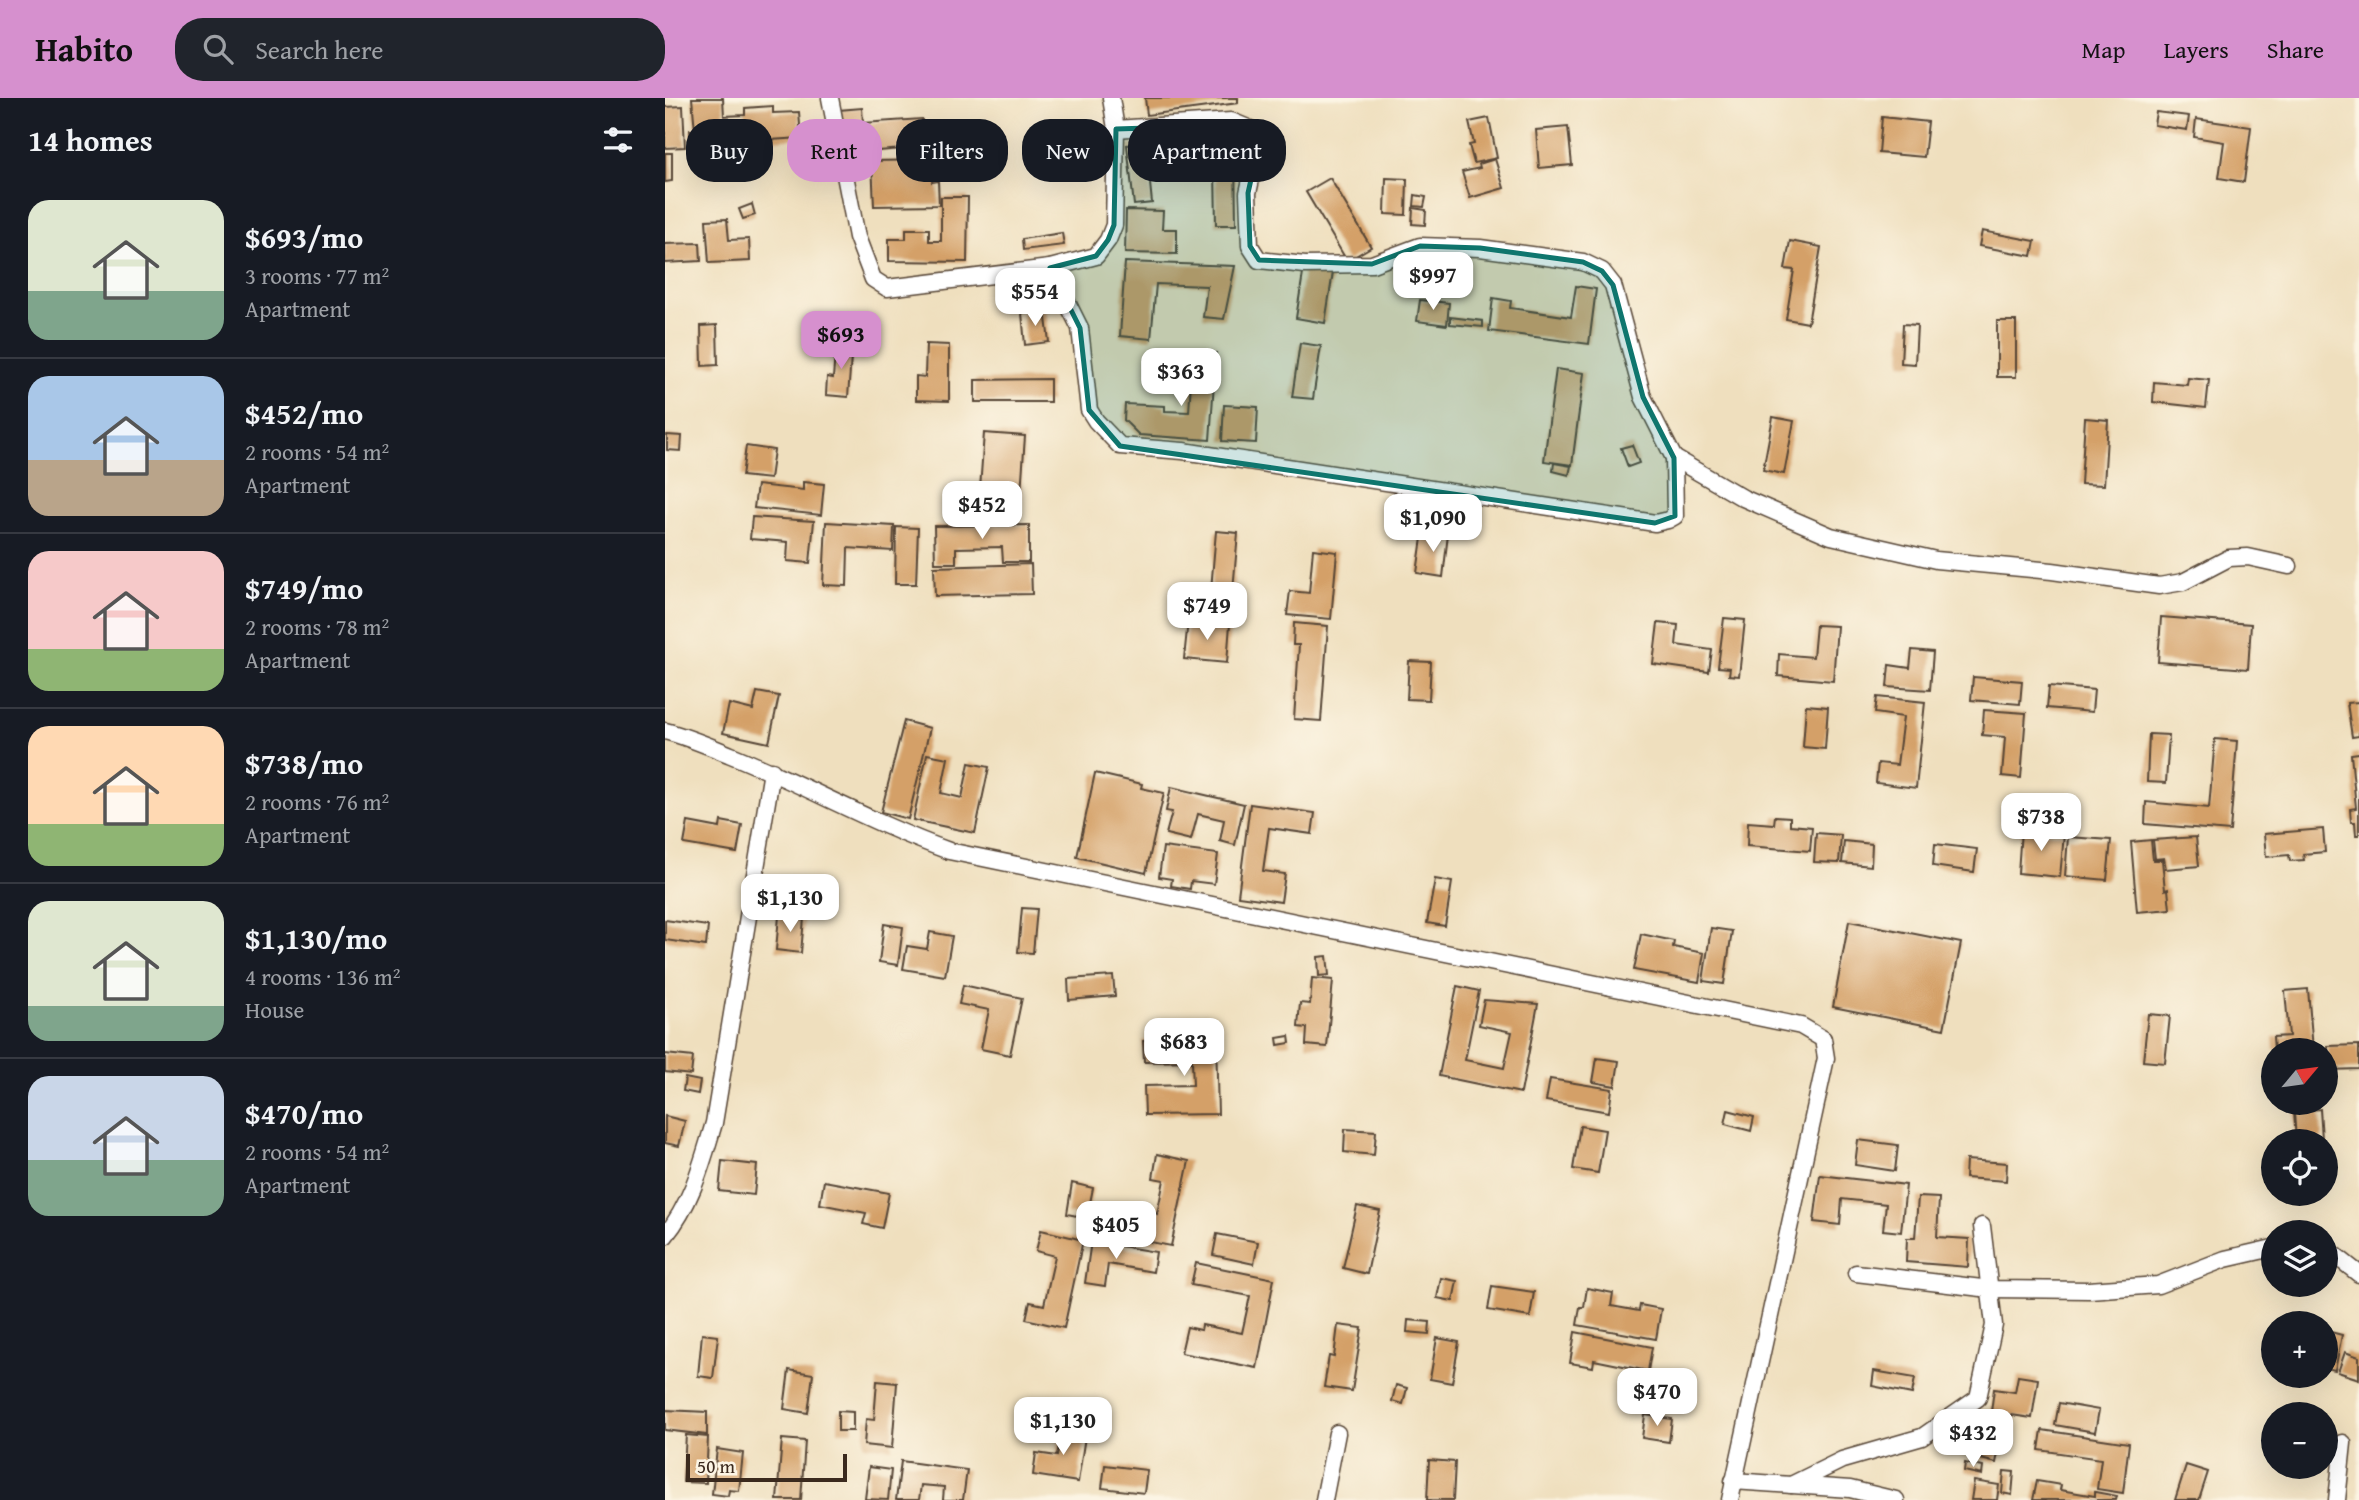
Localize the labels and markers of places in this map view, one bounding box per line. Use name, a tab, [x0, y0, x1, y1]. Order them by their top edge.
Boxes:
pin: $997	[1392, 252, 1474, 312]
pin: $554	[994, 268, 1076, 328]
pin: $693	[800, 312, 882, 371]
pin: $363	[1140, 348, 1222, 408]
pin: $452	[941, 482, 1023, 541]
pin: $1,090	[1376, 494, 1490, 554]
pin: $749	[1166, 582, 1248, 642]
pin: $738	[2000, 794, 2082, 853]
pin: $1,130	[733, 874, 847, 934]
pin: $683	[1143, 1018, 1225, 1078]
pin: $405	[1075, 1202, 1157, 1261]
pin: $470	[1616, 1368, 1698, 1428]
pin: $1,130	[1006, 1398, 1120, 1457]
pin: $432	[1932, 1410, 2014, 1469]

